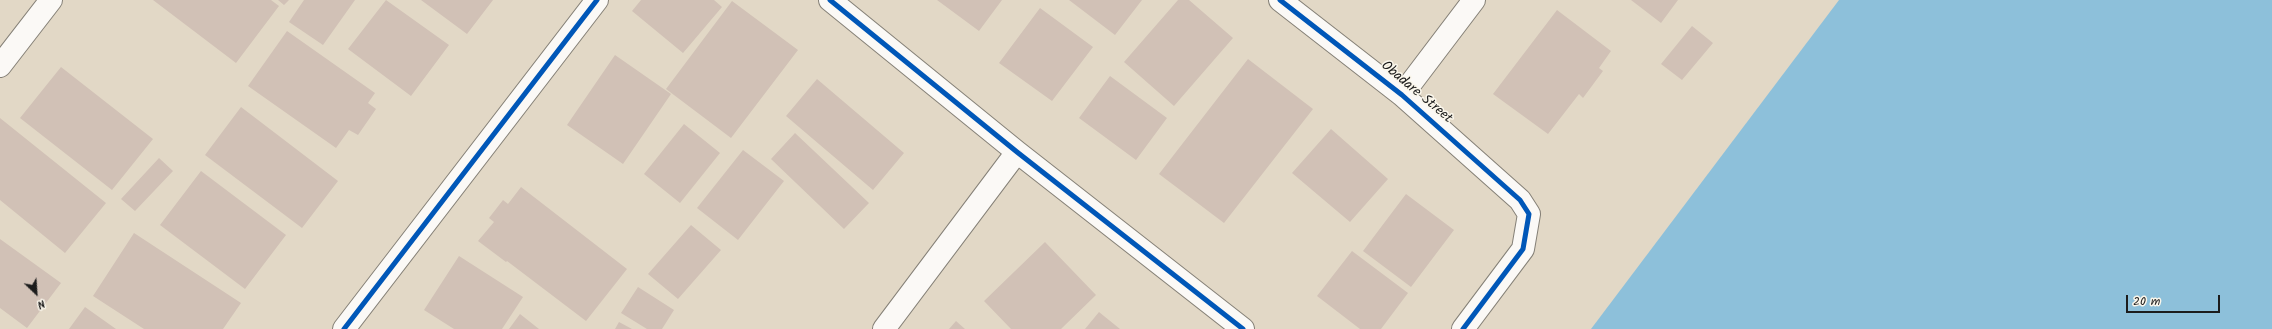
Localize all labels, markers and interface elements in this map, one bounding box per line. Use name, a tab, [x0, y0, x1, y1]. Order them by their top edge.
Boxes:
street label: Obadare Street	[1377, 58, 1455, 128]
north arrow	[16, 273, 56, 313]
scale bar	[2128, 287, 2222, 313]
text: 20 m	[2133, 292, 2160, 311]
text: N	[34, 294, 48, 313]

